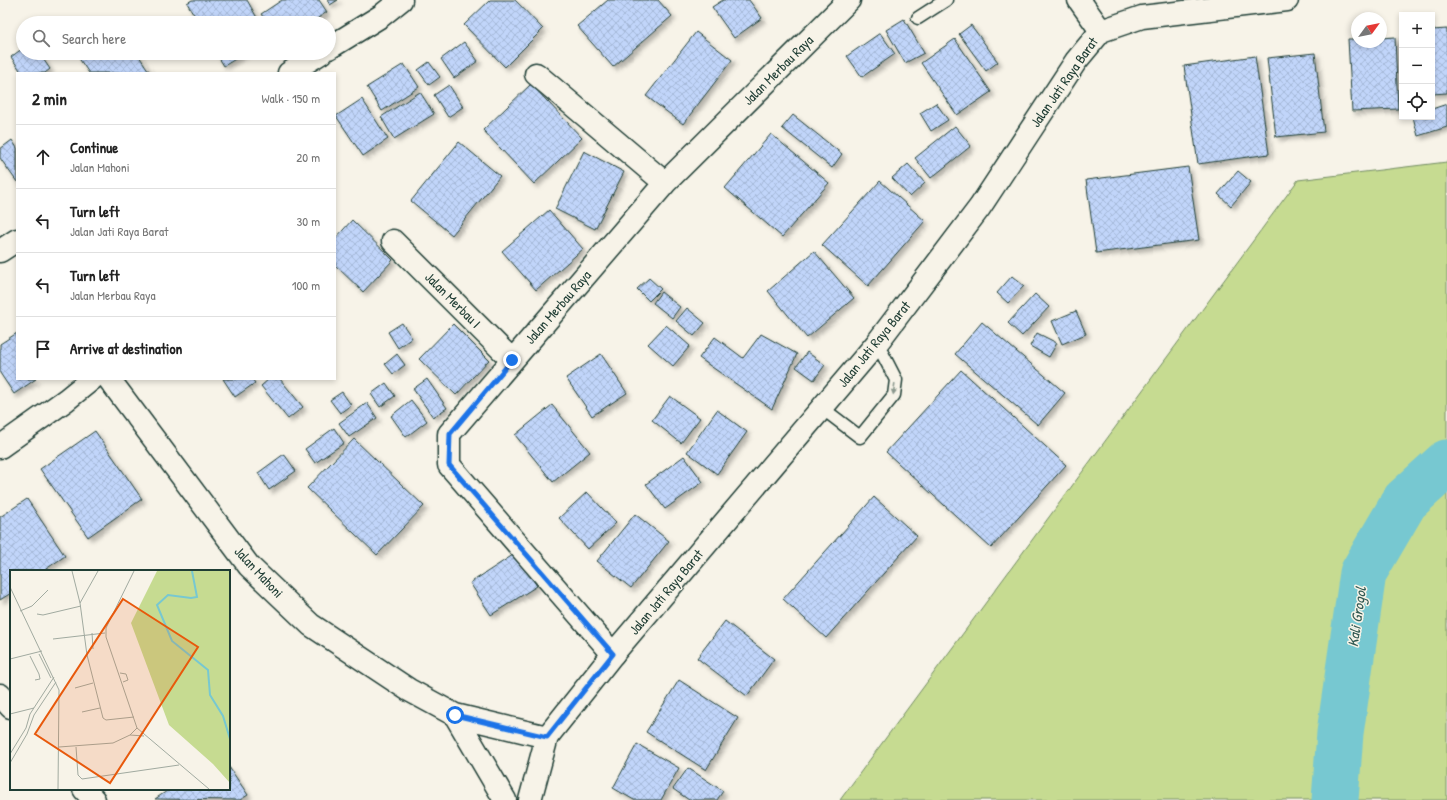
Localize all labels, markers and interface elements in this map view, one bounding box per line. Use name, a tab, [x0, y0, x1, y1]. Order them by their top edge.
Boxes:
north arrow	[1351, 12, 1387, 48]
map controls	[1399, 12, 1435, 120]
button: +	[1399, 12, 1435, 48]
search box	[16, 16, 336, 60]
icon: search	[30, 27, 52, 49]
text: Search here	[62, 28, 126, 49]
street label: Jalan Merbau Raya	[738, 30, 818, 110]
street label: Jalan Jati Raya Barat	[1025, 33, 1103, 131]
button: −	[1399, 48, 1435, 84]
button: locate	[1399, 84, 1435, 120]
text: 2 min	[32, 87, 67, 110]
text: Walk · 150 m	[262, 89, 320, 107]
text: Continue	[70, 137, 118, 158]
icon: ahead	[32, 146, 54, 168]
text: 20 m	[296, 148, 320, 166]
text: Jalan Mahoni	[70, 158, 130, 176]
text: Turn left	[70, 201, 120, 222]
icon: left	[32, 210, 54, 232]
text: 30 m	[297, 212, 320, 230]
text: Jalan Jati Raya Barat	[70, 222, 168, 240]
text: Turn left	[70, 265, 120, 286]
street label: Jalan Merbau Raya	[520, 265, 596, 348]
street label: Jalan Merbau I	[421, 267, 486, 332]
icon: left	[32, 274, 54, 296]
text: 100 m	[292, 276, 320, 294]
text: Jalan Merbau Raya	[70, 286, 155, 304]
street label: Jalan Jati Raya Barat	[833, 296, 915, 391]
icon: arrive	[32, 338, 54, 360]
text: Arrive at destination	[70, 338, 182, 359]
route end	[503, 351, 521, 369]
one-way arrow	[891, 383, 897, 395]
street label: Jalan Mahoni	[231, 542, 288, 602]
street label: Jalan Jati Raya Barat	[624, 545, 708, 639]
inset map	[10, 570, 230, 790]
water label: Kali Grogol	[1342, 585, 1371, 648]
route start	[446, 706, 464, 724]

